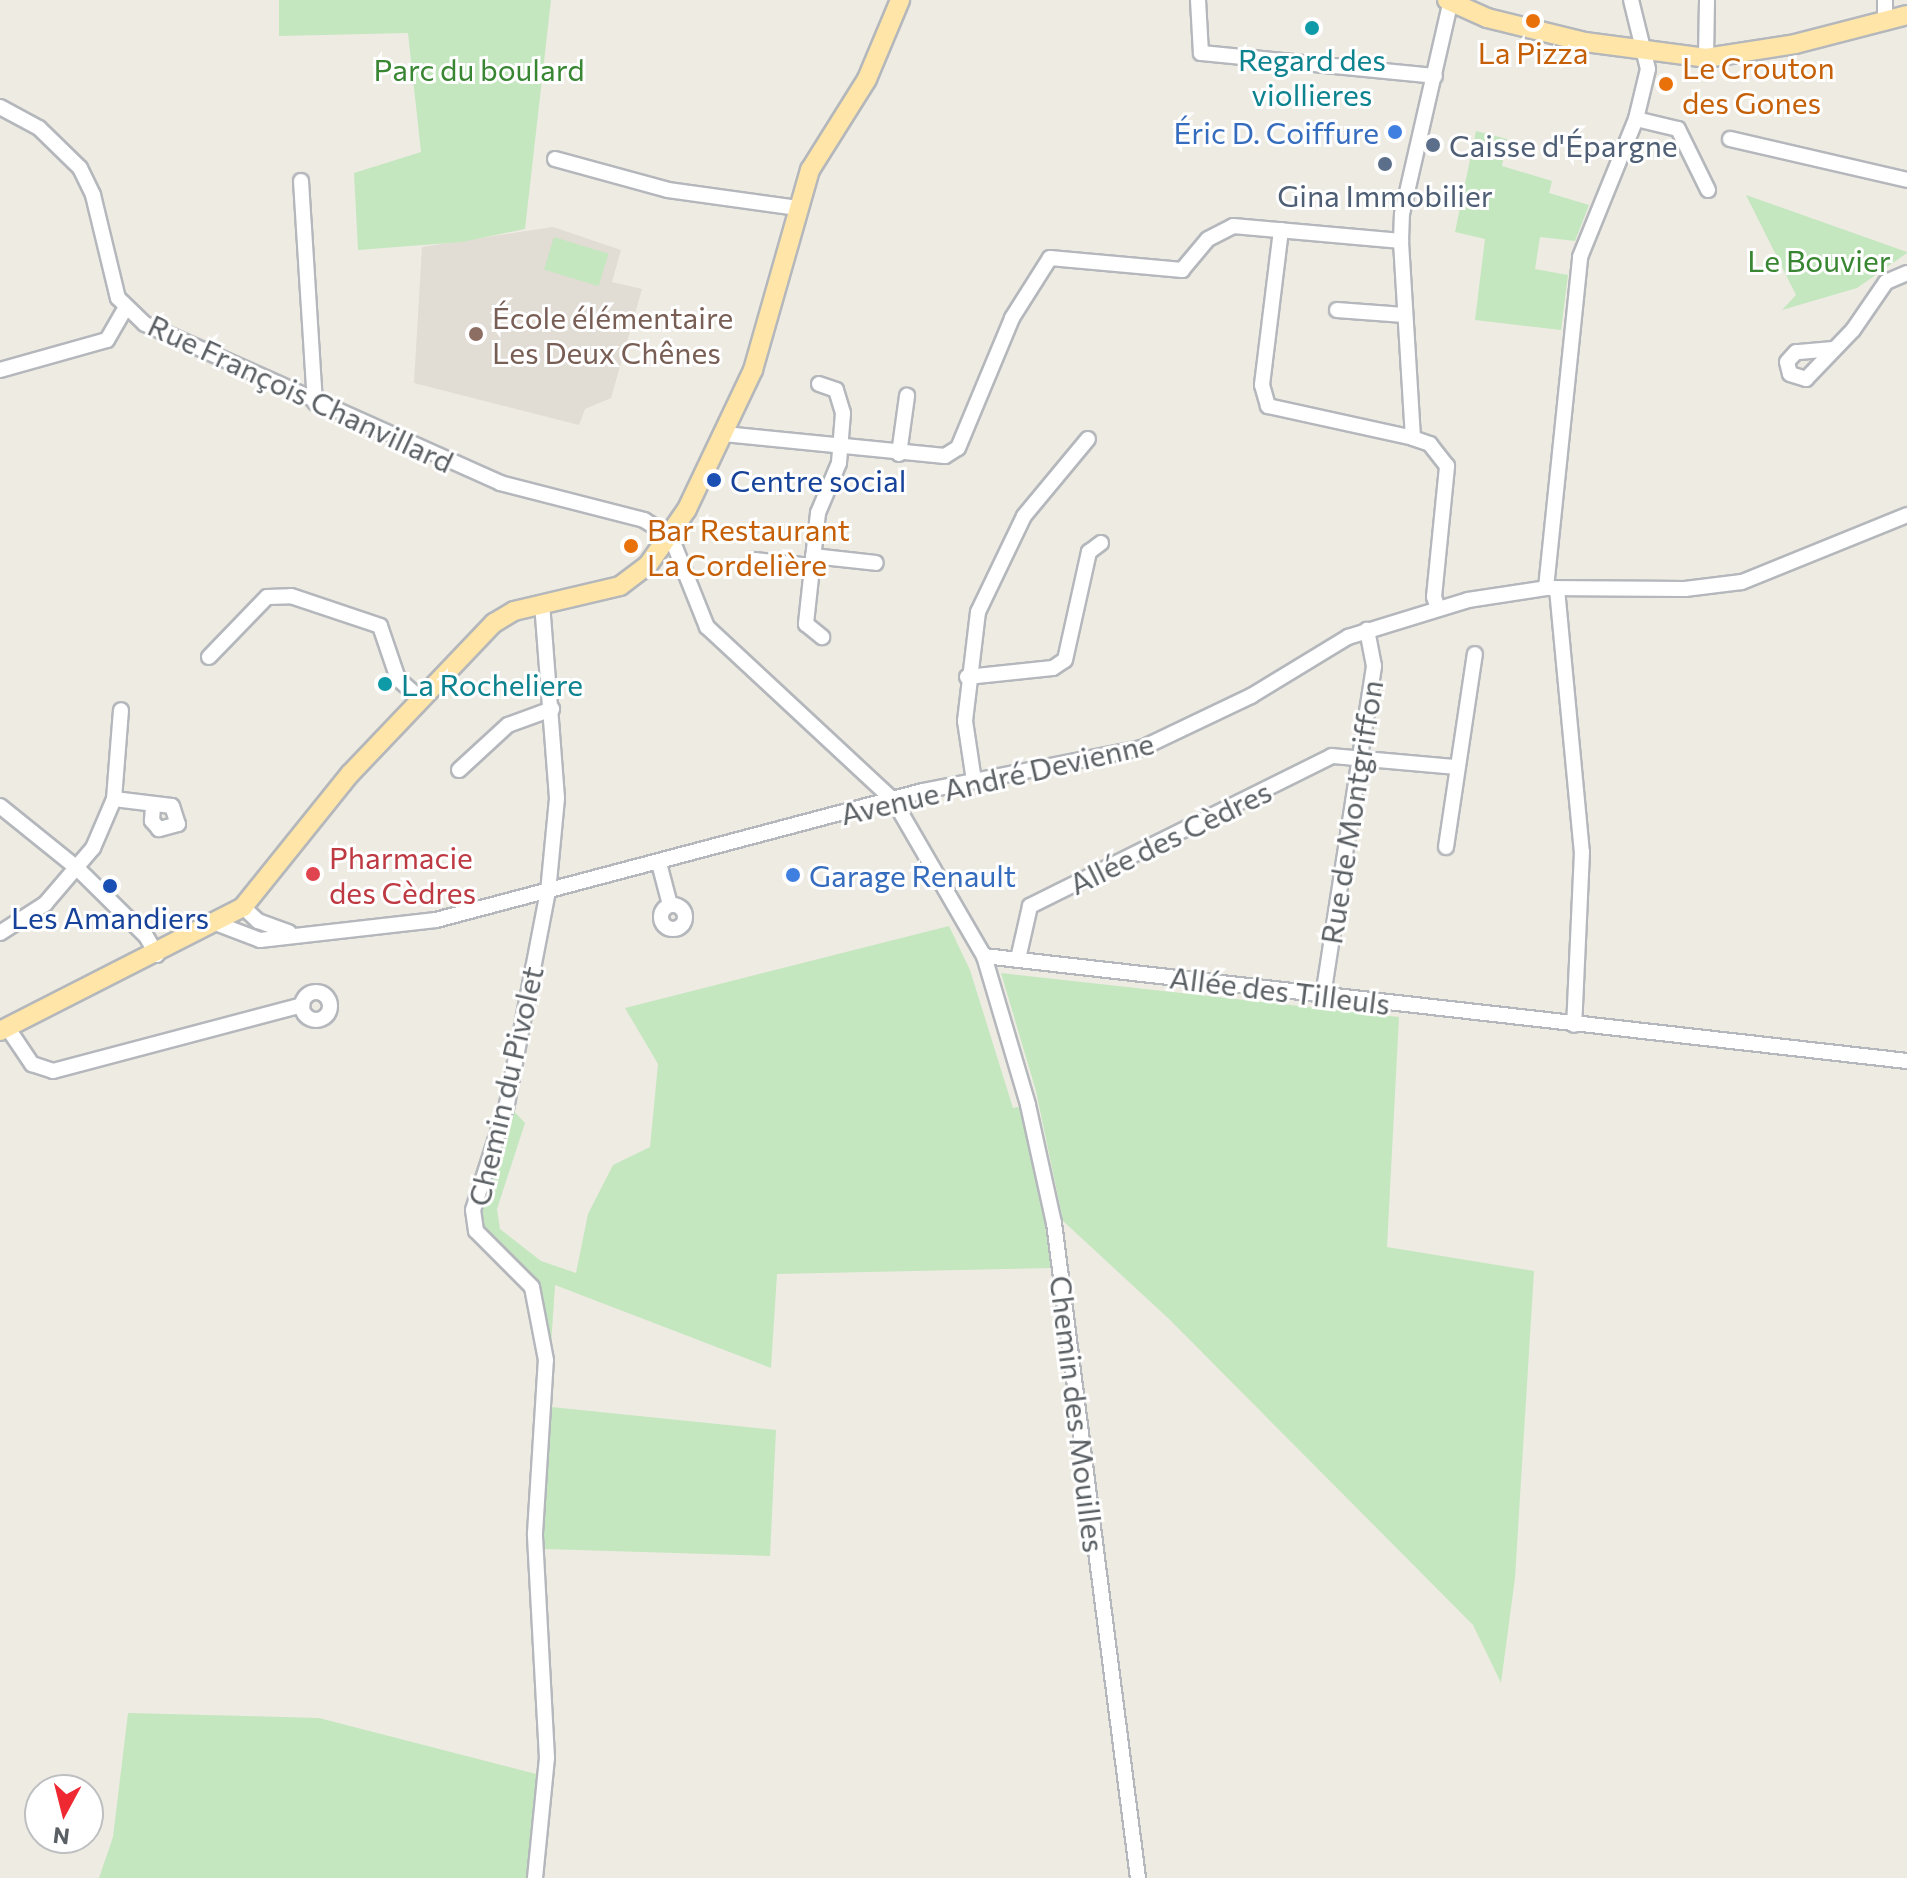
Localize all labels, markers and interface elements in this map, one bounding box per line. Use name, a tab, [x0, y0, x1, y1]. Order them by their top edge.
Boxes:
marker: La Pizza	[1524, 12, 1542, 30]
marker: Regard des viollieres	[1303, 19, 1321, 37]
place label: La Pizza	[1478, 34, 1588, 70]
place label: Regard des viollieres	[1238, 41, 1386, 112]
place label: Le Crouton des Gones	[1682, 49, 1835, 120]
park label: Parc du boulard	[374, 51, 584, 87]
marker: Le Crouton des Gones	[1657, 75, 1675, 93]
place label: Éric D. Coiffure	[1174, 114, 1379, 150]
marker: Éric D. Coiffure	[1386, 123, 1404, 141]
place label: Caisse d'Épargne	[1449, 127, 1678, 163]
marker: Caisse d'Épargne	[1424, 136, 1442, 154]
marker: Gina Immobilier	[1376, 155, 1394, 173]
place label: Gina Immobilier	[1277, 177, 1493, 213]
park label: Le Bouvier	[1747, 242, 1891, 278]
place label: École élémentaire Les Deux Chênes	[492, 299, 733, 370]
street label: Rue François Chanvillard	[143, 306, 459, 480]
marker: École élémentaire Les Deux Chênes	[467, 325, 485, 343]
place label: Centre social	[730, 462, 906, 498]
marker: Centre social	[705, 471, 723, 489]
place label: Bar Restaurant La Cordelière	[647, 511, 850, 582]
marker: Bar Restaurant La Cordelière	[622, 537, 640, 555]
place label: La Rocheliere	[401, 666, 583, 702]
marker: La Rocheliere	[376, 675, 394, 693]
street label: Rue de Montgriffon	[1312, 678, 1390, 946]
street label: Avenue André Devienne	[837, 724, 1157, 832]
street label: Allée des Cèdres	[1063, 772, 1277, 902]
place label: Pharmacie des Cèdres	[329, 839, 476, 910]
place label: Garage Renault	[809, 857, 1016, 893]
marker: Pharmacie des Cèdres	[304, 865, 322, 883]
marker: Garage Renault	[784, 866, 802, 884]
marker: Les Amandiers	[101, 877, 119, 895]
place label: Les Amandiers	[11, 899, 209, 935]
street label: Allée des Tilleuls	[1168, 959, 1392, 1021]
street label: Chemin du Pivolet	[460, 963, 550, 1209]
street label: Chemin des Mouilles	[1043, 1274, 1113, 1554]
north arrow	[24, 1774, 104, 1854]
text: N	[51, 1822, 71, 1851]

